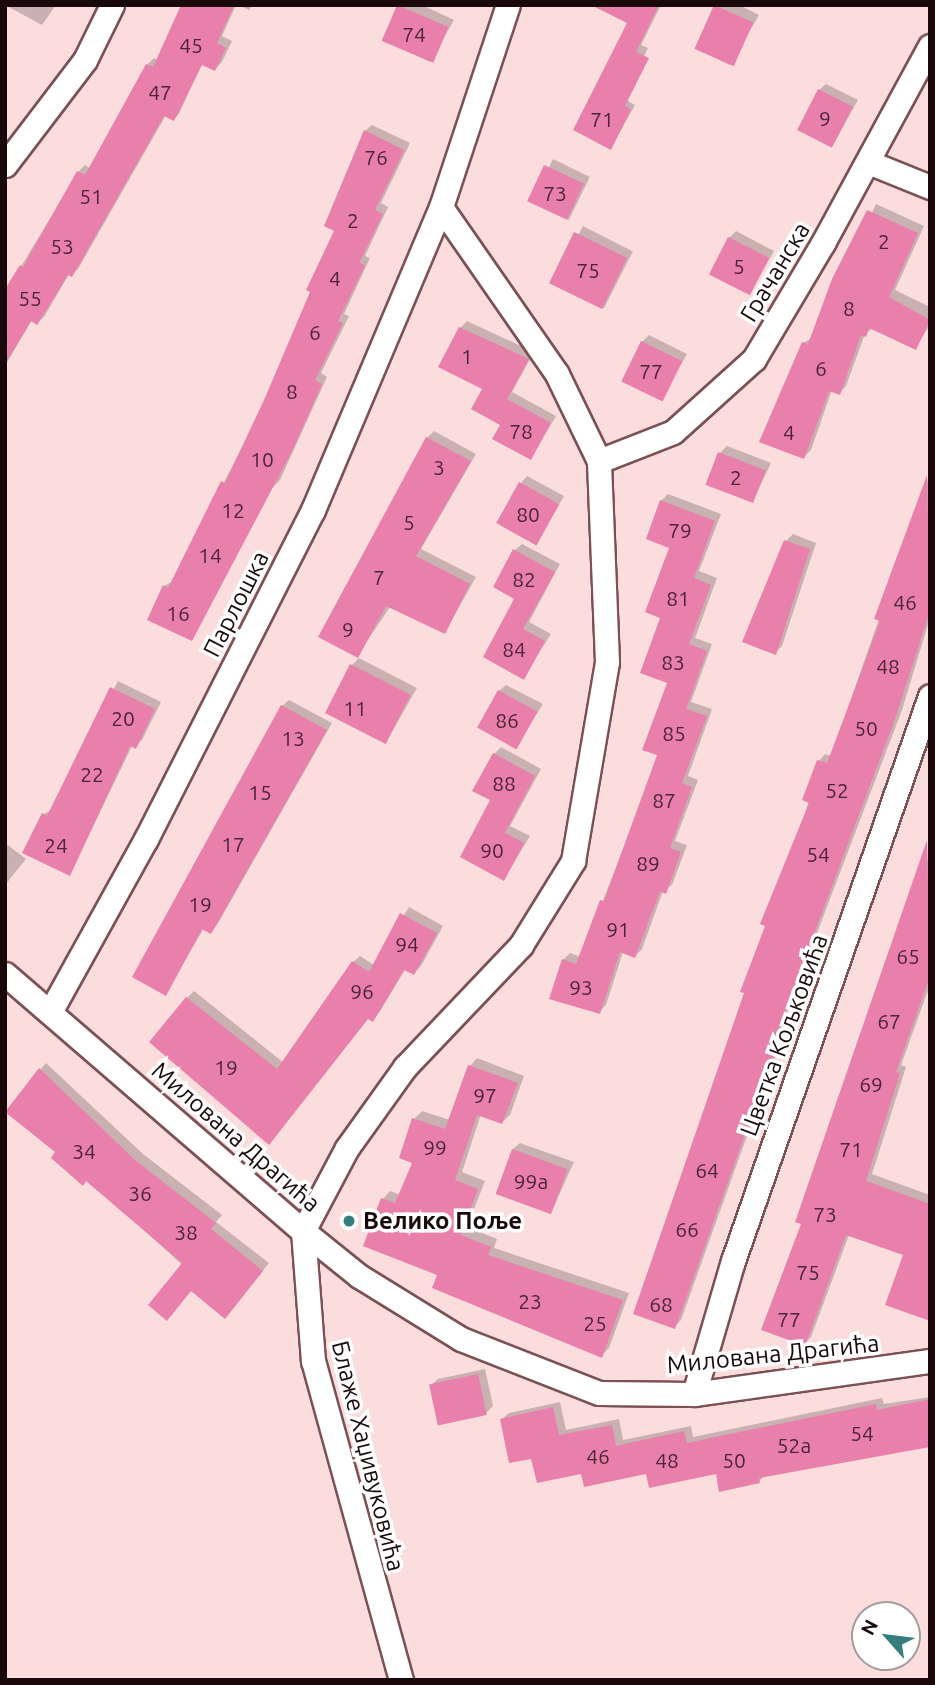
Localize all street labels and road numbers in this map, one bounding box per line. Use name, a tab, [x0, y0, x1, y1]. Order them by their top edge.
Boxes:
street label: Грачанска	[734, 217, 816, 327]
street label: Парлошка	[197, 546, 275, 662]
street label: Цветка Кољковића	[734, 930, 834, 1140]
street label: Милована Драгића	[146, 1056, 326, 1218]
street label: Милована Драгића	[665, 1329, 881, 1379]
street label: Блаже Хаџивуковића	[325, 1338, 411, 1574]

